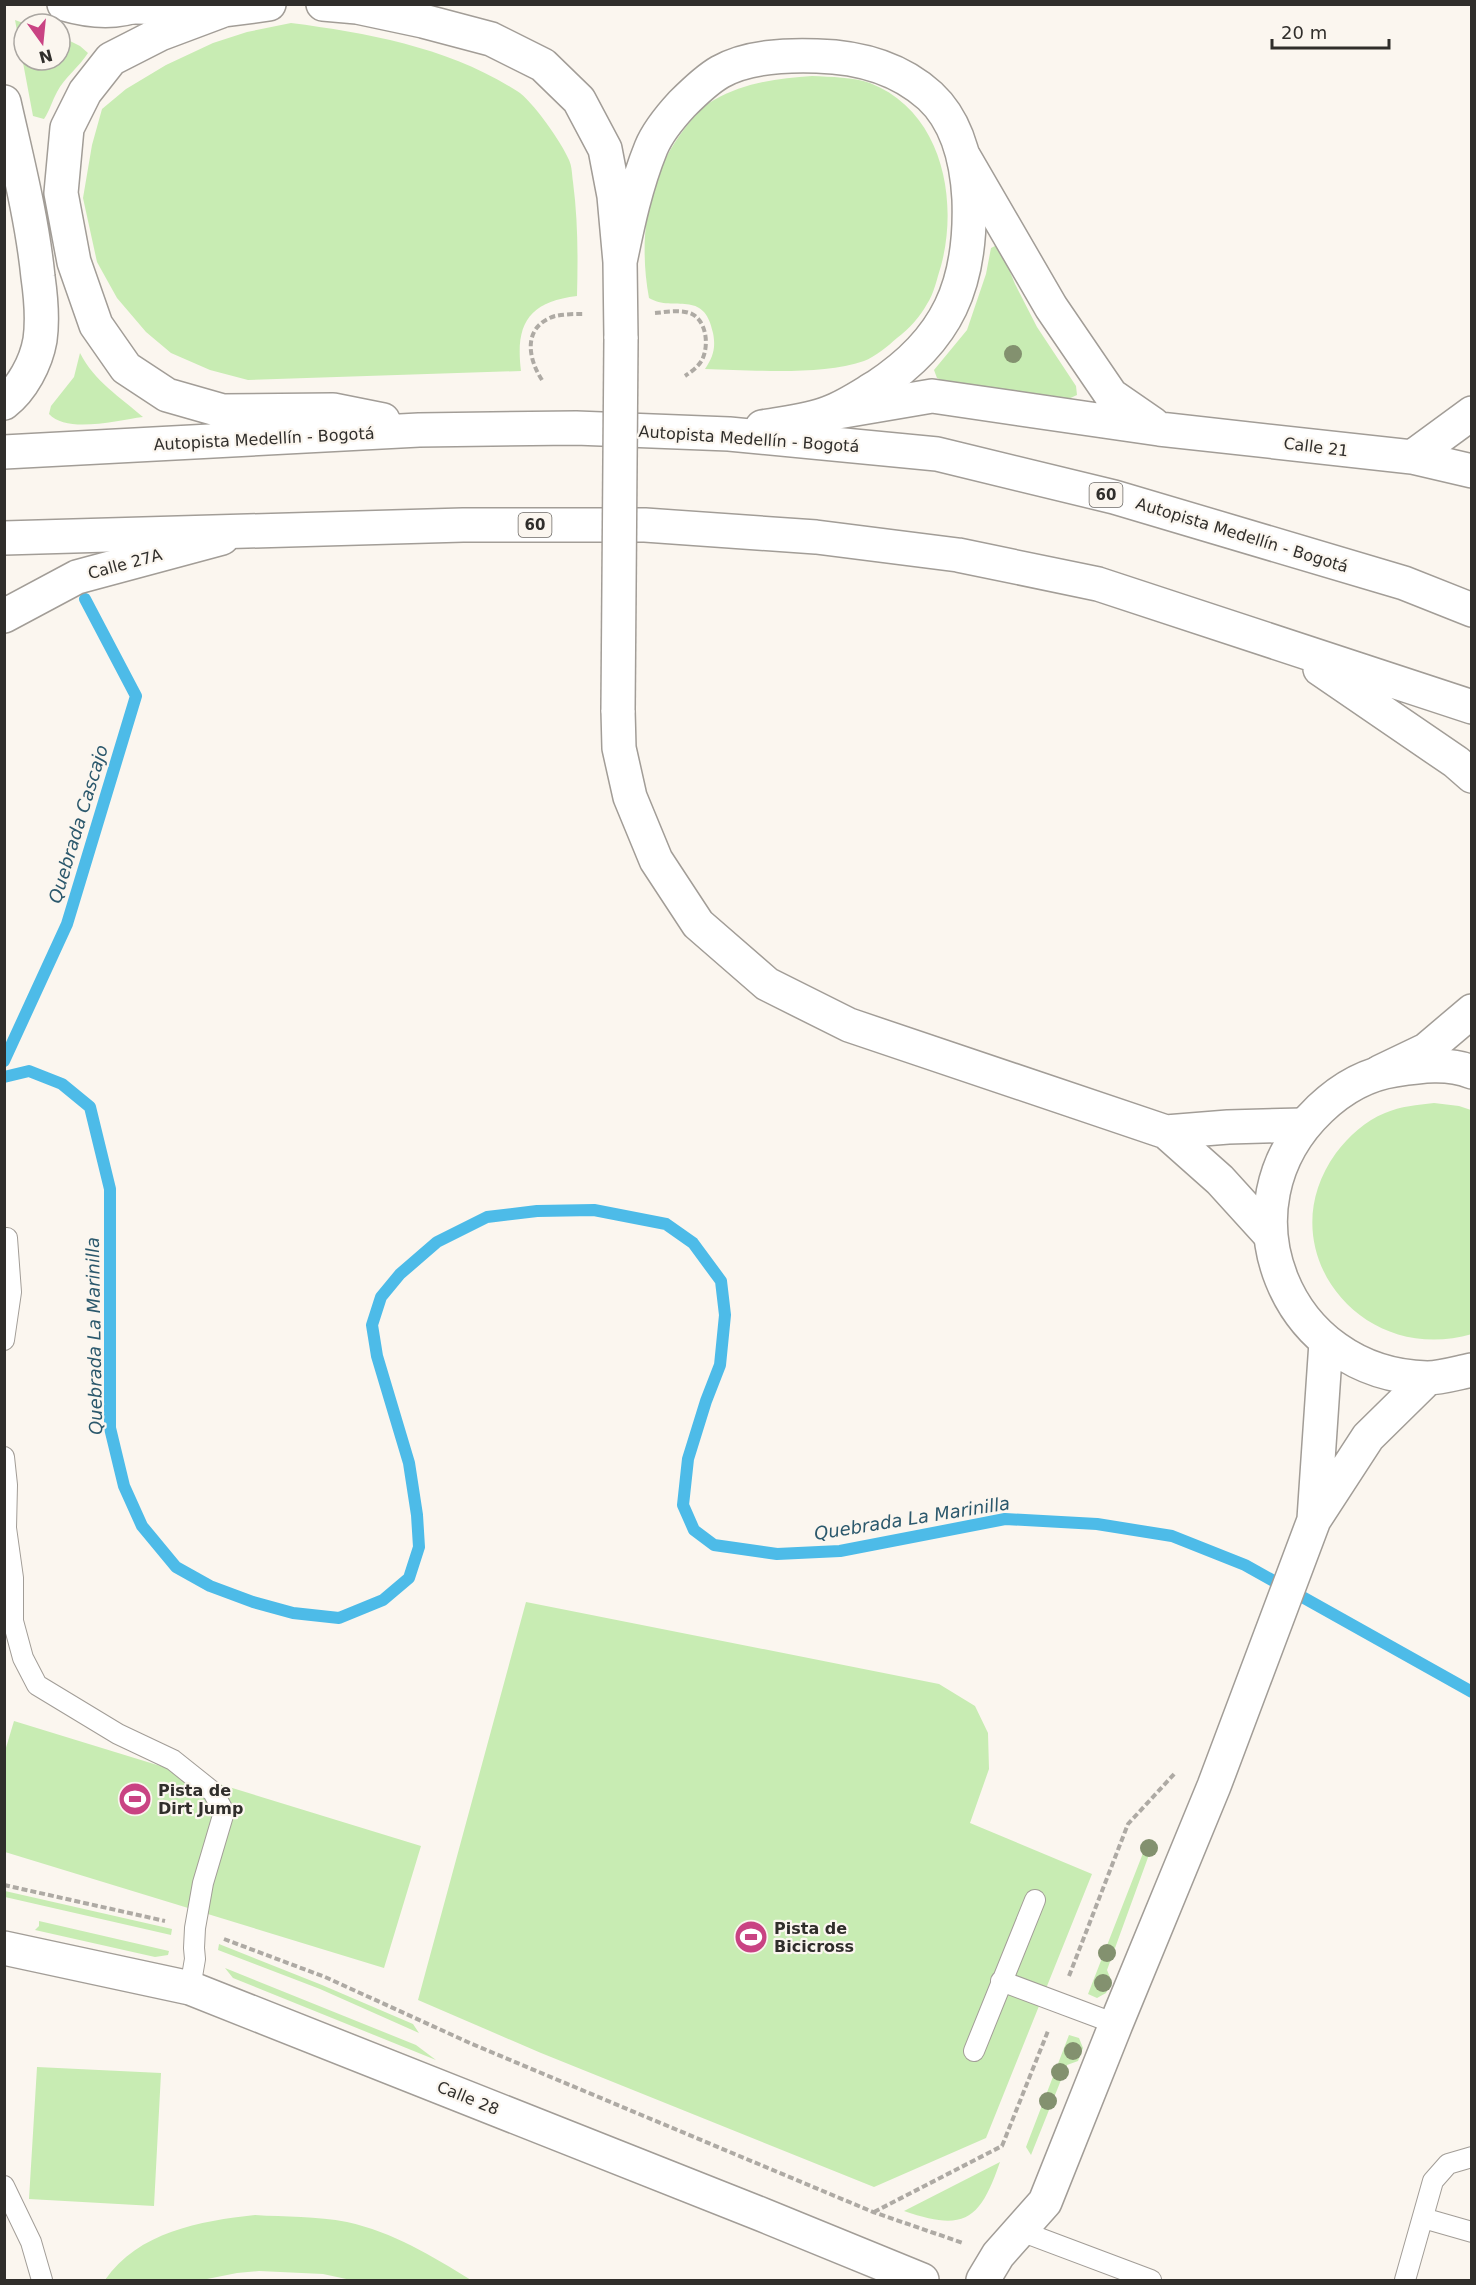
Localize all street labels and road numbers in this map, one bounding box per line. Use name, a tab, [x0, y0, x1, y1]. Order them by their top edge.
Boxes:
street label: Autopista Medellín - Bogotá	[638, 422, 860, 456]
street label: Autopista Medellín - Bogotá	[153, 424, 375, 454]
street label: Calle 21	[1283, 434, 1349, 460]
road number: 60	[1090, 483, 1122, 507]
street label: Autopista Medellín - Bogotá	[1133, 494, 1351, 576]
road number: 60	[518, 513, 552, 537]
street label: Calle 27A	[86, 545, 164, 583]
street label: Calle 28	[434, 2077, 502, 2119]

